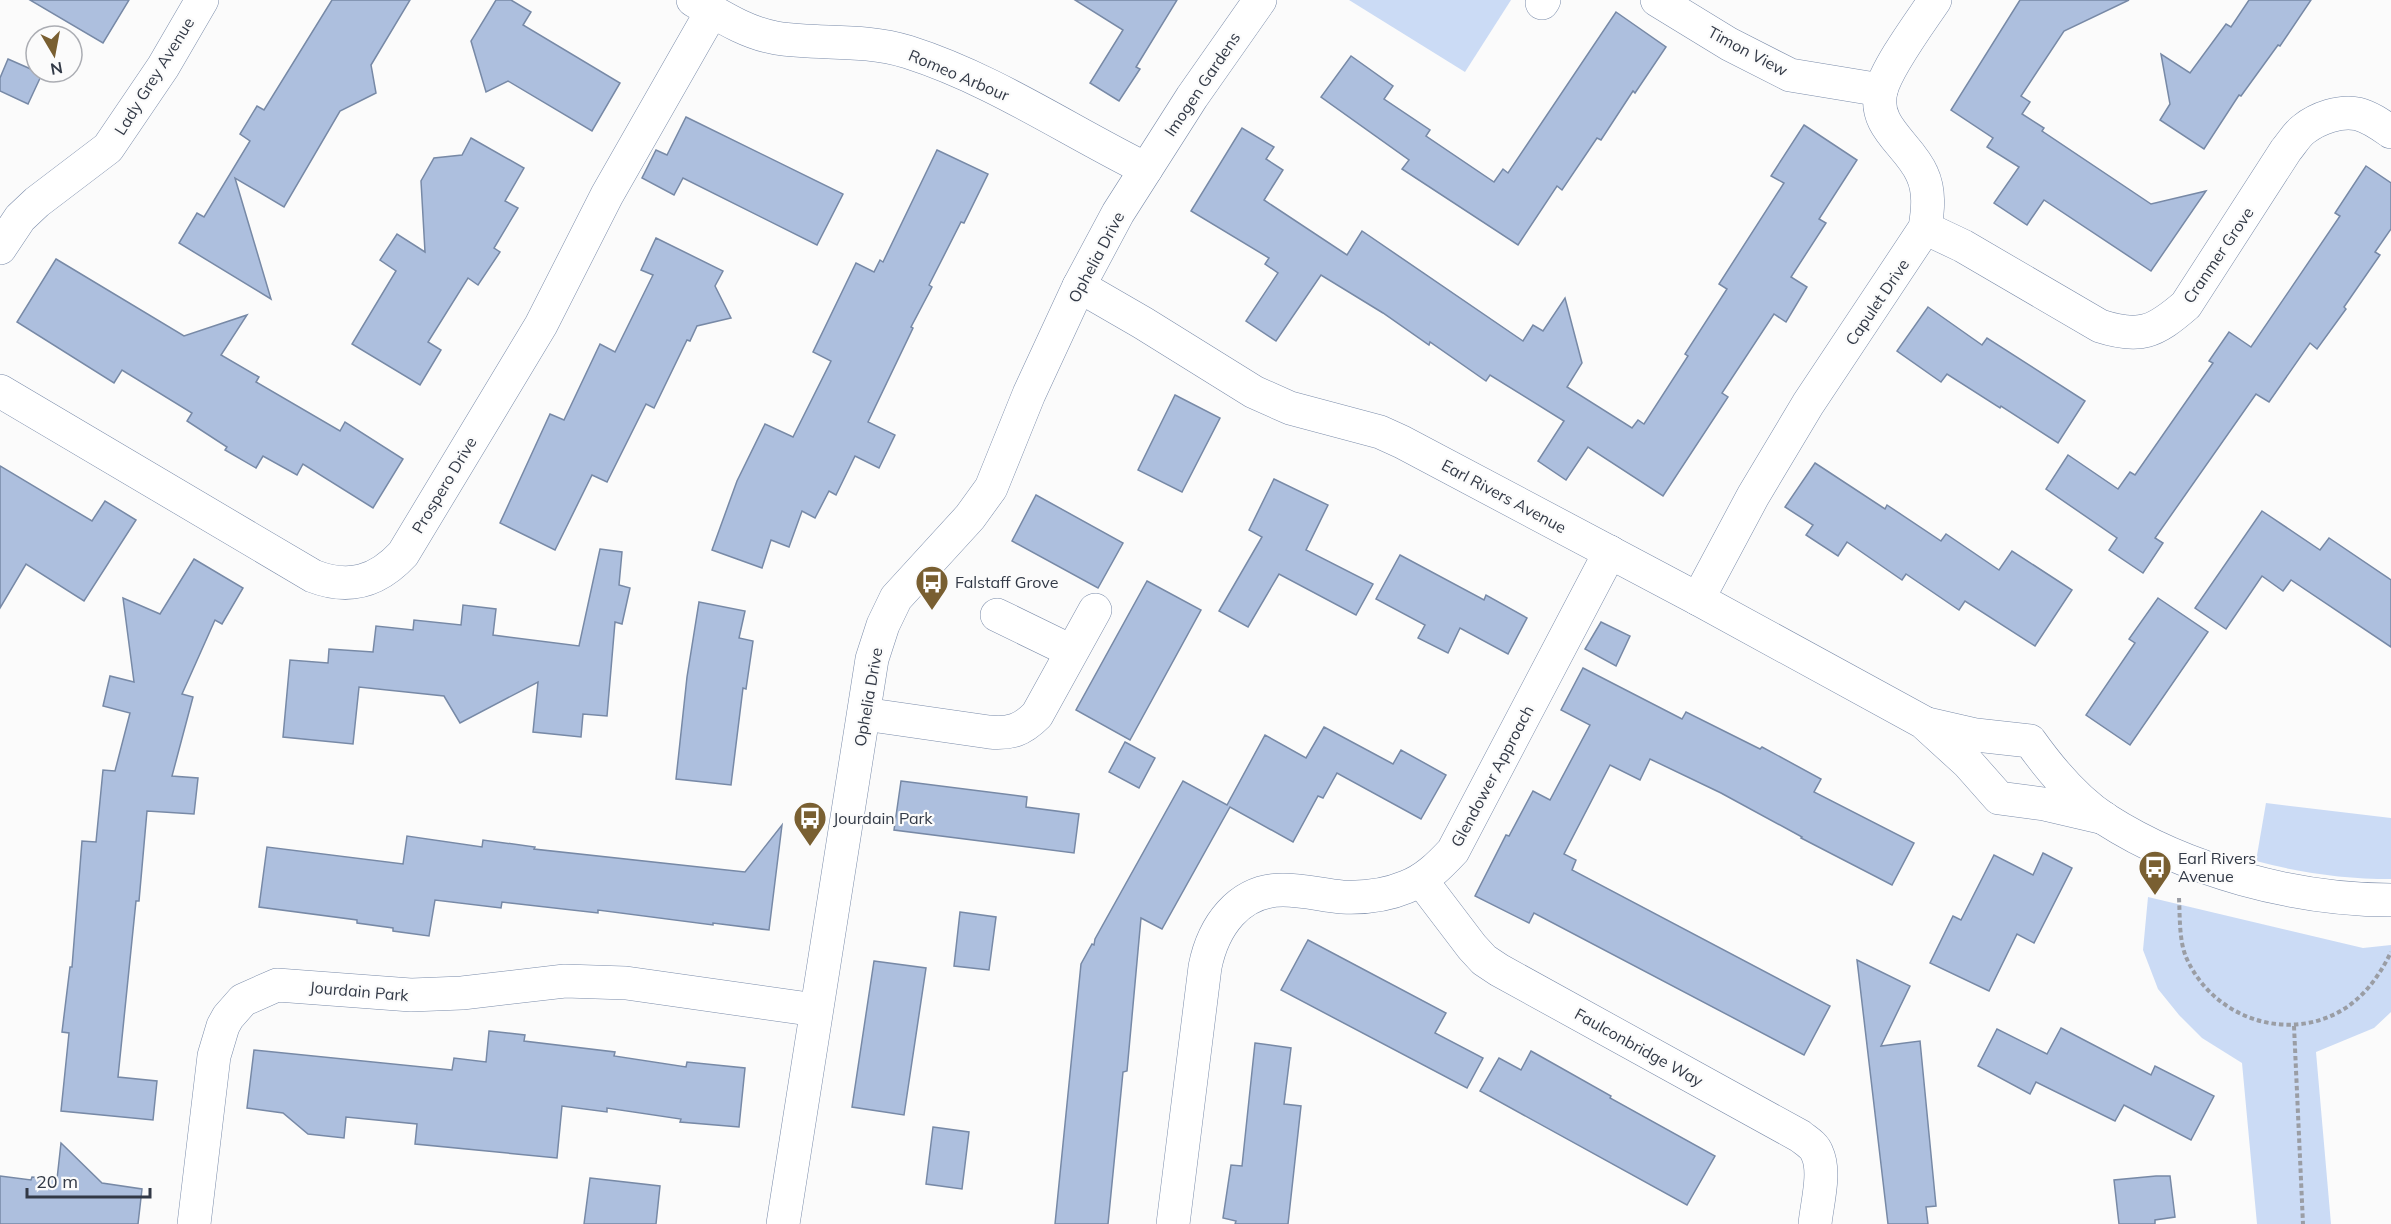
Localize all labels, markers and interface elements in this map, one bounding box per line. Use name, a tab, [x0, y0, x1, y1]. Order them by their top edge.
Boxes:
street label: Lady Grey Avenue	[110, 13, 198, 139]
street label: Timon View	[1705, 22, 1791, 80]
north arrow	[24, 24, 84, 84]
street label: Imogen Gardens	[1160, 28, 1244, 140]
street label: Romeo Arbour	[906, 45, 1013, 105]
text: N	[49, 58, 64, 80]
street label: Cranmer Grove	[2178, 203, 2258, 307]
street label: Ophelia Drive	[1064, 208, 1128, 306]
street label: Capulet Drive	[1841, 255, 1913, 349]
street label: Prospero Drive	[407, 433, 481, 537]
street label: Earl Rivers Avenue	[1438, 455, 1570, 537]
bus stop icon: Falstaff Grove	[914, 564, 950, 611]
place label: Falstaff Grove	[955, 572, 1058, 592]
street label: Ophelia Drive	[849, 646, 887, 748]
street label: Glendower Approach	[1446, 702, 1538, 850]
bus stop icon: Jourdain Park	[792, 800, 828, 847]
place label: Jourdain Park	[833, 808, 933, 828]
place label: Earl Rivers Avenue	[2178, 848, 2256, 886]
bus stop icon: Earl Rivers Avenue	[2137, 849, 2173, 896]
street label: Jourdain Park	[309, 977, 410, 1005]
street label: Faulconbridge Way	[1571, 1003, 1707, 1091]
scale bar	[27, 1161, 150, 1199]
text: 20 m	[36, 1170, 78, 1193]

